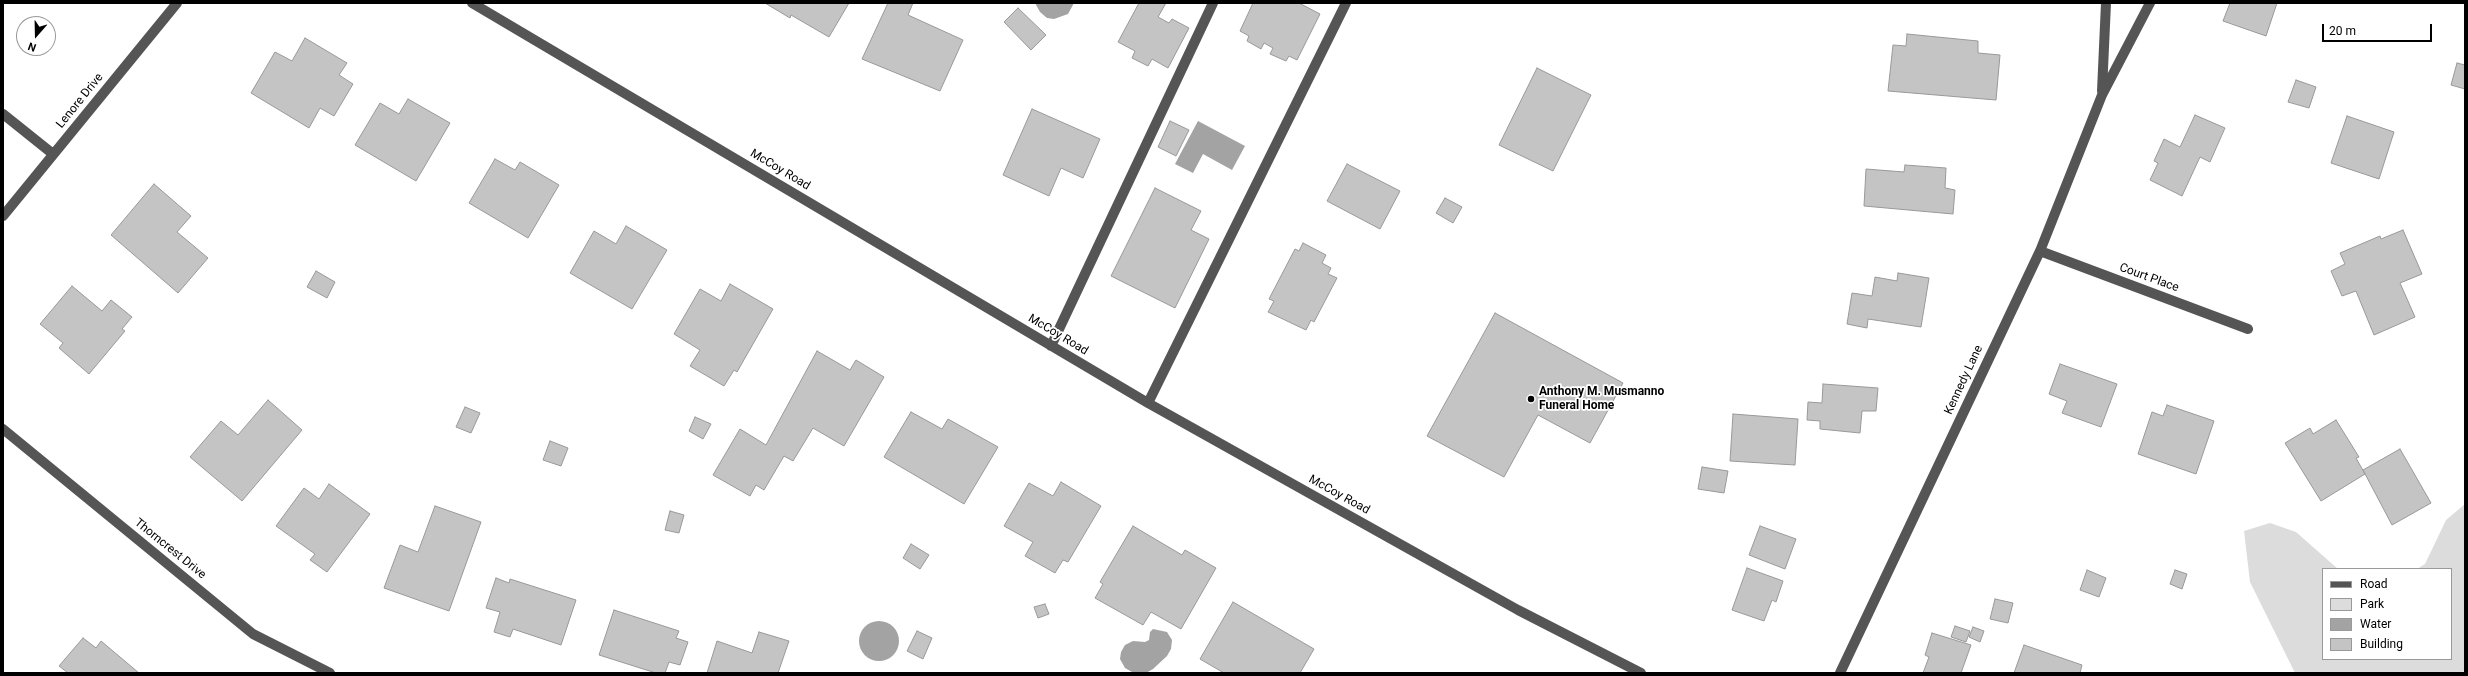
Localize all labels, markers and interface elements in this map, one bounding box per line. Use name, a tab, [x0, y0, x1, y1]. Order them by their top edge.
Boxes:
north arrow	[16, 16, 56, 56]
scale bar	[2324, 16, 2434, 42]
text: 20 m	[2329, 24, 2356, 38]
text: N	[26, 39, 38, 54]
street label: Lenore Drive	[53, 71, 107, 131]
street label: McCoy Road	[747, 146, 813, 194]
street label: Court Place	[2117, 261, 2181, 295]
street label: McCoy Road	[1025, 311, 1091, 359]
street label: Kennedy Lane	[1942, 343, 1986, 417]
place label: Anthony M. Musmanno Funeral Home	[1539, 385, 1664, 413]
marker: Anthony M. Musmanno Funeral Home	[1526, 394, 1536, 404]
street label: McCoy Road	[1306, 472, 1372, 518]
street label: Thorncrest Drive	[131, 516, 209, 582]
legend	[2322, 568, 2452, 660]
text: Road	[2360, 577, 2388, 591]
text: Park	[2360, 597, 2384, 611]
text: Water	[2360, 617, 2391, 631]
text: Building	[2360, 637, 2403, 651]

